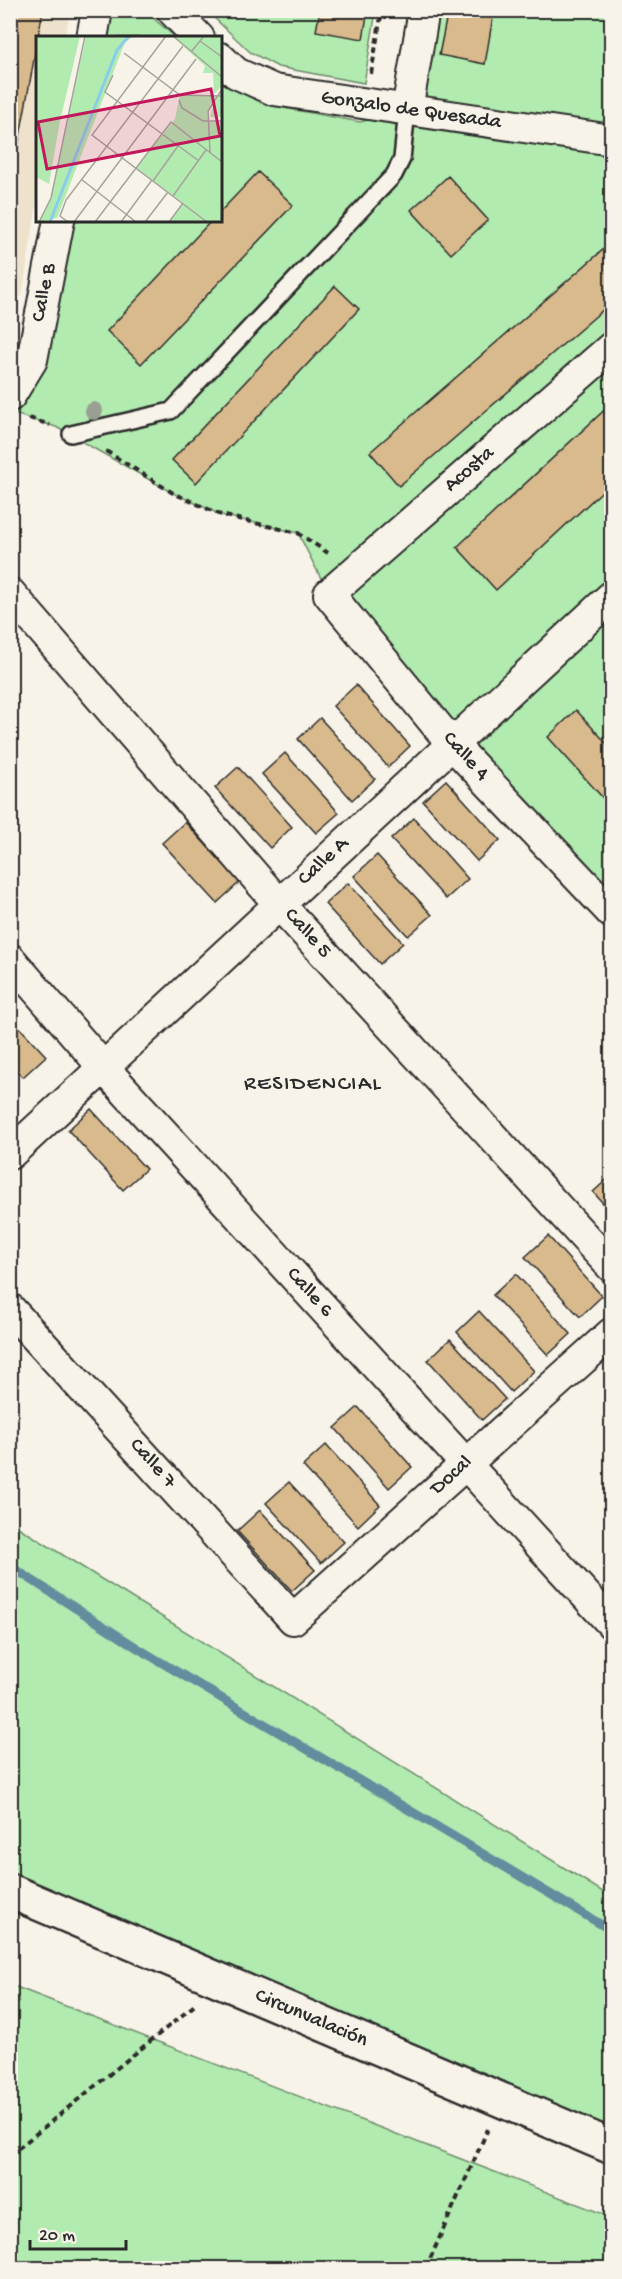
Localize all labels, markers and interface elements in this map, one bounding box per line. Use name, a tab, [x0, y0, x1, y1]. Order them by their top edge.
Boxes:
inset map	[36, 36, 222, 222]
street label: Gonzalo de Quesada	[319, 86, 504, 136]
street label: Calle B	[27, 260, 63, 324]
street label: Acosta	[440, 441, 501, 499]
street label: Calle 4	[436, 727, 494, 787]
street label: Calle A	[293, 831, 356, 892]
street label: Calle 5	[278, 904, 336, 964]
district label: RESIDENCIAL	[244, 1072, 382, 1098]
street label: Calle 6	[280, 1263, 338, 1323]
street label: Calle 7	[123, 1434, 182, 1495]
street label: Docal	[424, 1451, 478, 1503]
street label: Circunvalación	[251, 1984, 371, 2054]
scale bar	[30, 2213, 126, 2251]
text: 20 m	[39, 2226, 75, 2247]

